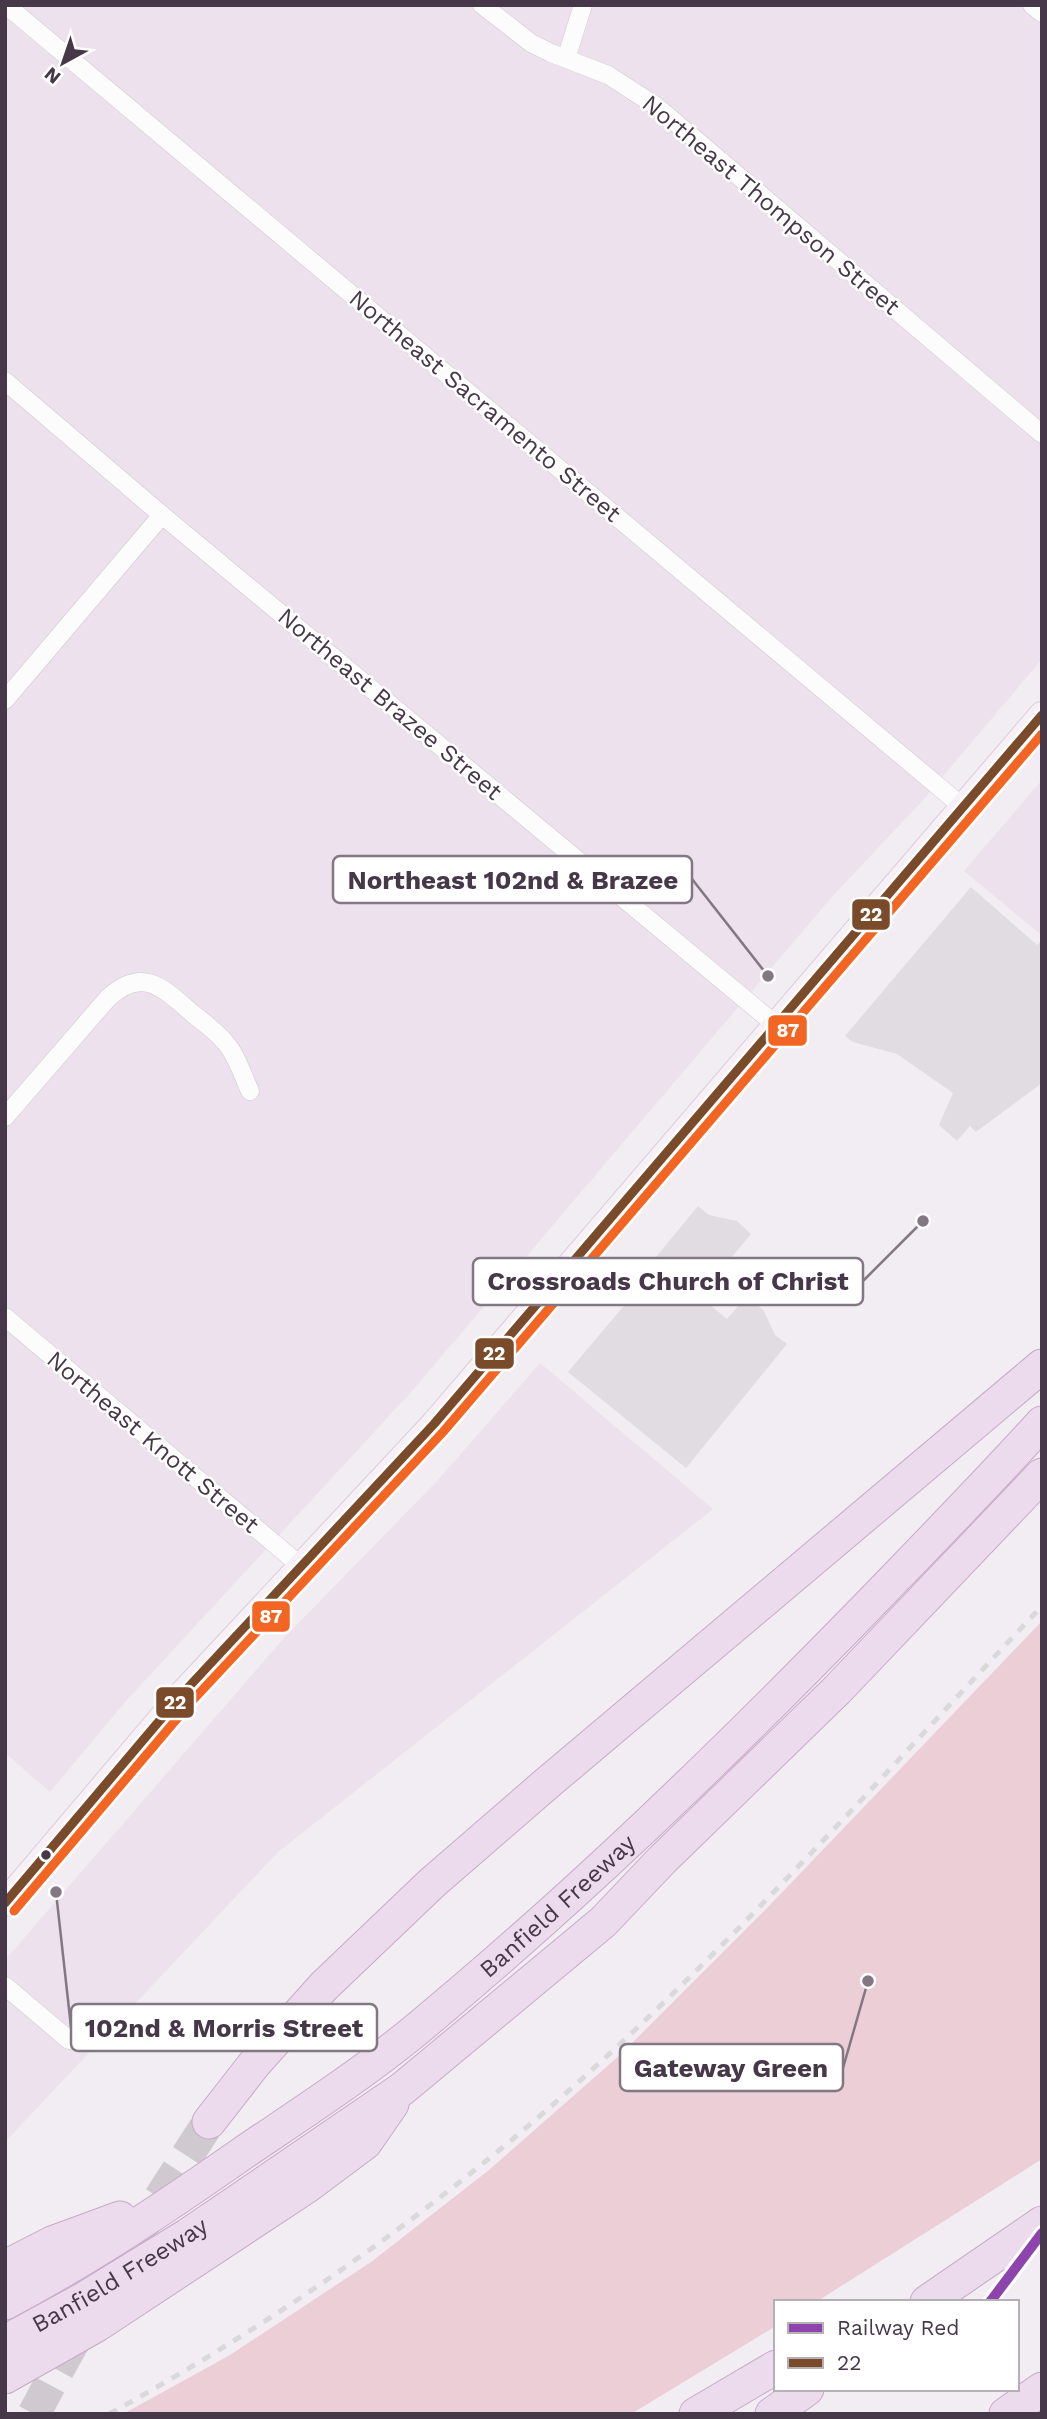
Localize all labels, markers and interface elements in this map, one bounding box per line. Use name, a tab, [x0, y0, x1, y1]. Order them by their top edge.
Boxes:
north arrow	[28, 28, 98, 98]
text: N	[40, 62, 65, 89]
street label: Northeast Thompson Street	[637, 89, 905, 321]
street label: Northeast Sacramento Street	[344, 284, 626, 528]
street label: Northeast Brazee Street	[272, 602, 508, 806]
callout: Northeast 102nd & Brazee	[333, 856, 692, 903]
text: Northeast 102nd & Brazee	[348, 865, 678, 895]
line badge: 22	[851, 898, 891, 931]
text: 22	[860, 903, 882, 926]
line badge: 87	[767, 1014, 808, 1047]
text: 87	[777, 1019, 799, 1042]
callout: Crossroads Church of Christ	[473, 1258, 863, 1305]
text: Crossroads Church of Christ	[487, 1266, 849, 1296]
line badge: 22	[474, 1337, 515, 1370]
text: 22	[483, 1342, 505, 1365]
street label: Northeast Knott Street	[41, 1345, 265, 1539]
line badge: 87	[251, 1600, 291, 1633]
text: 87	[260, 1605, 282, 1628]
line badge: 22	[155, 1686, 195, 1719]
text: 22	[164, 1691, 186, 1714]
street label: Banfield Freeway	[474, 1828, 642, 1983]
unlabelled marker	[39, 1848, 53, 1862]
callout: 102nd & Morris Street	[71, 2004, 377, 2051]
text: 102nd & Morris Street	[85, 2013, 364, 2043]
callout: Gateway Green	[620, 2044, 843, 2091]
text: Gateway Green	[634, 2053, 828, 2083]
street label: Banfield Freeway	[27, 2211, 214, 2338]
legend	[774, 2300, 1019, 2391]
text: Railway Red	[837, 2315, 959, 2340]
text: 22	[837, 2350, 862, 2375]

